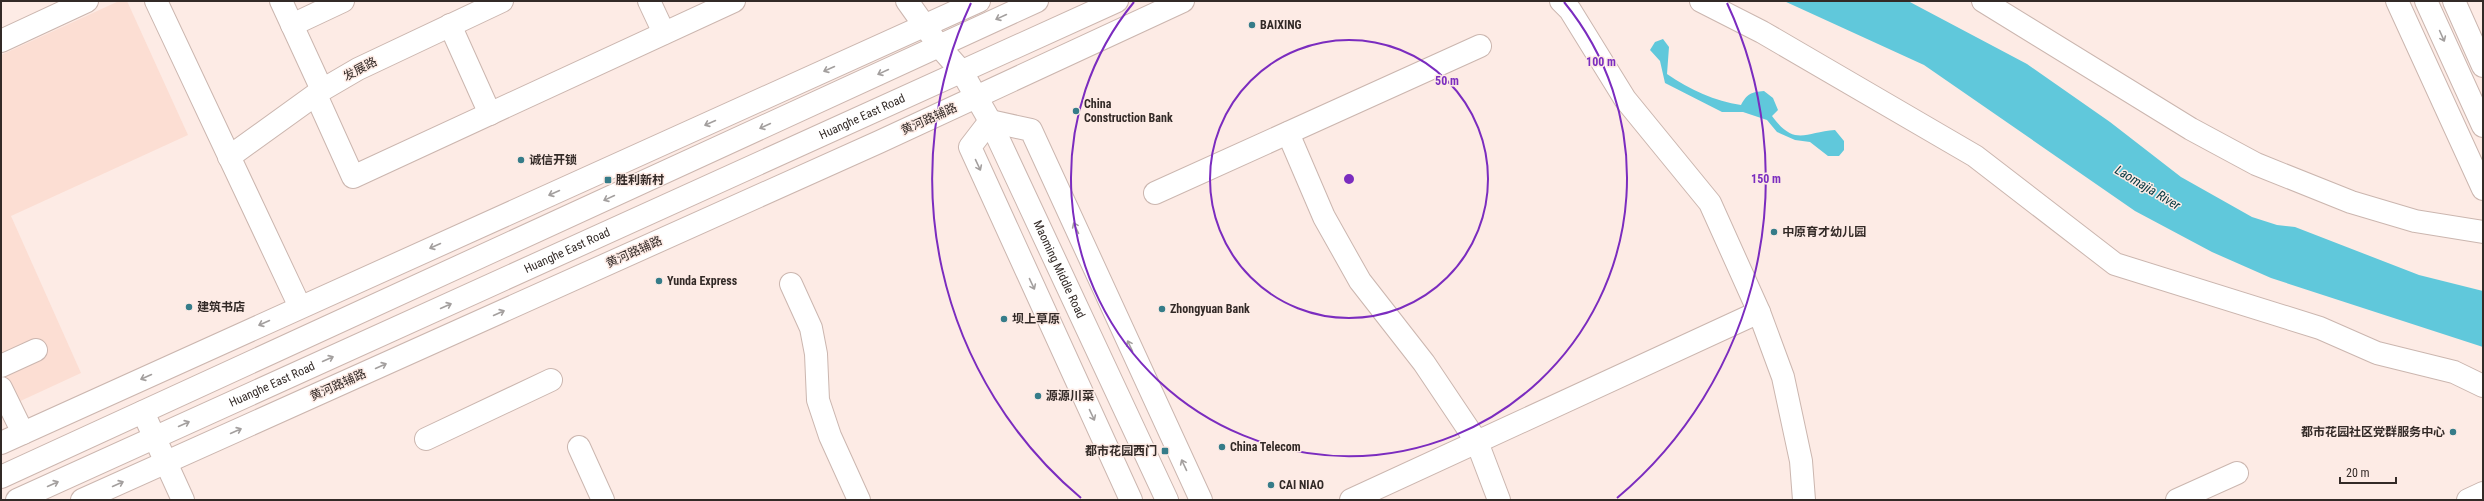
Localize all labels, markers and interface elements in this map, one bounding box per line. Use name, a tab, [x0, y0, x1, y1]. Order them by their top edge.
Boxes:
one-way arrow	[996, 14, 1008, 21]
place label: BAIXING	[1260, 18, 1302, 32]
marker: BAIXING	[1247, 20, 1257, 30]
one-way arrow	[2439, 30, 2446, 42]
street label: 发展路	[341, 54, 379, 84]
text: 100 m	[1586, 55, 1616, 69]
one-way arrow	[823, 66, 835, 73]
one-way arrow	[878, 69, 890, 76]
text: 50 m	[1435, 74, 1459, 88]
street label: Huanghe East Road	[817, 91, 907, 142]
place label: China Construction Bank	[1084, 97, 1173, 125]
street label: 黄河路辅路	[899, 100, 959, 138]
marker: China Construction Bank	[1071, 106, 1081, 116]
one-way arrow	[705, 119, 717, 127]
one-way arrow	[760, 123, 772, 130]
place label: 诚信开锁	[529, 153, 577, 167]
marker: 诚信开锁	[516, 155, 526, 165]
one-way arrow	[975, 159, 982, 171]
water label: Laomajia River	[2112, 162, 2184, 213]
centre of rings	[1342, 172, 1356, 186]
text: 150 m	[1751, 172, 1781, 186]
place label: 胜利新村	[616, 173, 664, 187]
marker: 胜利新村	[603, 175, 613, 185]
one-way arrow	[548, 190, 560, 197]
one-way arrow	[603, 195, 615, 202]
street label: Maoming Middle Road	[1030, 218, 1088, 320]
one-way arrow	[1072, 223, 1079, 235]
street label: Huanghe East Road	[522, 225, 612, 276]
place label: 中原育才幼儿园	[1782, 225, 1866, 239]
marker: 中原育才幼儿园	[1769, 227, 1779, 237]
street label: 黄河路辅路	[604, 233, 664, 271]
one-way arrow	[429, 243, 441, 251]
place label: Yunda Express	[667, 274, 738, 288]
marker: Yunda Express	[654, 276, 664, 286]
one-way arrow	[1029, 277, 1036, 289]
place label: 建筑书店	[197, 300, 245, 314]
one-way arrow	[440, 301, 452, 309]
marker: 建筑书店	[184, 302, 194, 312]
place label: Zhongyuan Bank	[1170, 302, 1250, 316]
marker: Zhongyuan Bank	[1157, 304, 1167, 314]
one-way arrow	[493, 309, 505, 316]
place label: 坝上草原	[1012, 312, 1060, 326]
marker: 坝上草原	[999, 314, 1009, 324]
one-way arrow	[259, 320, 271, 328]
one-way arrow	[1126, 341, 1133, 353]
one-way arrow	[322, 355, 334, 362]
street label: Huanghe East Road	[227, 359, 317, 410]
one-way arrow	[374, 362, 386, 369]
street label: 黄河路辅路	[308, 366, 368, 404]
one-way arrow	[140, 374, 152, 381]
place label: 源源川菜	[1046, 389, 1094, 403]
marker: 源源川菜	[1033, 391, 1043, 401]
one-way arrow	[1089, 408, 1096, 420]
one-way arrow	[178, 420, 190, 428]
place label: 都市花园社区党群服务中心	[2301, 425, 2445, 439]
one-way arrow	[230, 427, 242, 434]
marker: 都市花园社区党群服务中心	[2448, 427, 2458, 437]
place label: China Telecom	[1230, 440, 1301, 454]
marker: China Telecom	[1217, 442, 1227, 452]
place label: 都市花园西门	[1085, 444, 1157, 458]
marker: 都市花园西门	[1160, 446, 1170, 456]
one-way arrow	[1180, 459, 1188, 471]
scale bar	[2340, 459, 2396, 485]
text: 20 m	[2346, 466, 2370, 480]
place label: CAI NIAO	[1279, 478, 1324, 492]
one-way arrow	[47, 480, 59, 487]
one-way arrow	[111, 480, 123, 487]
marker: CAI NIAO	[1266, 480, 1276, 490]

